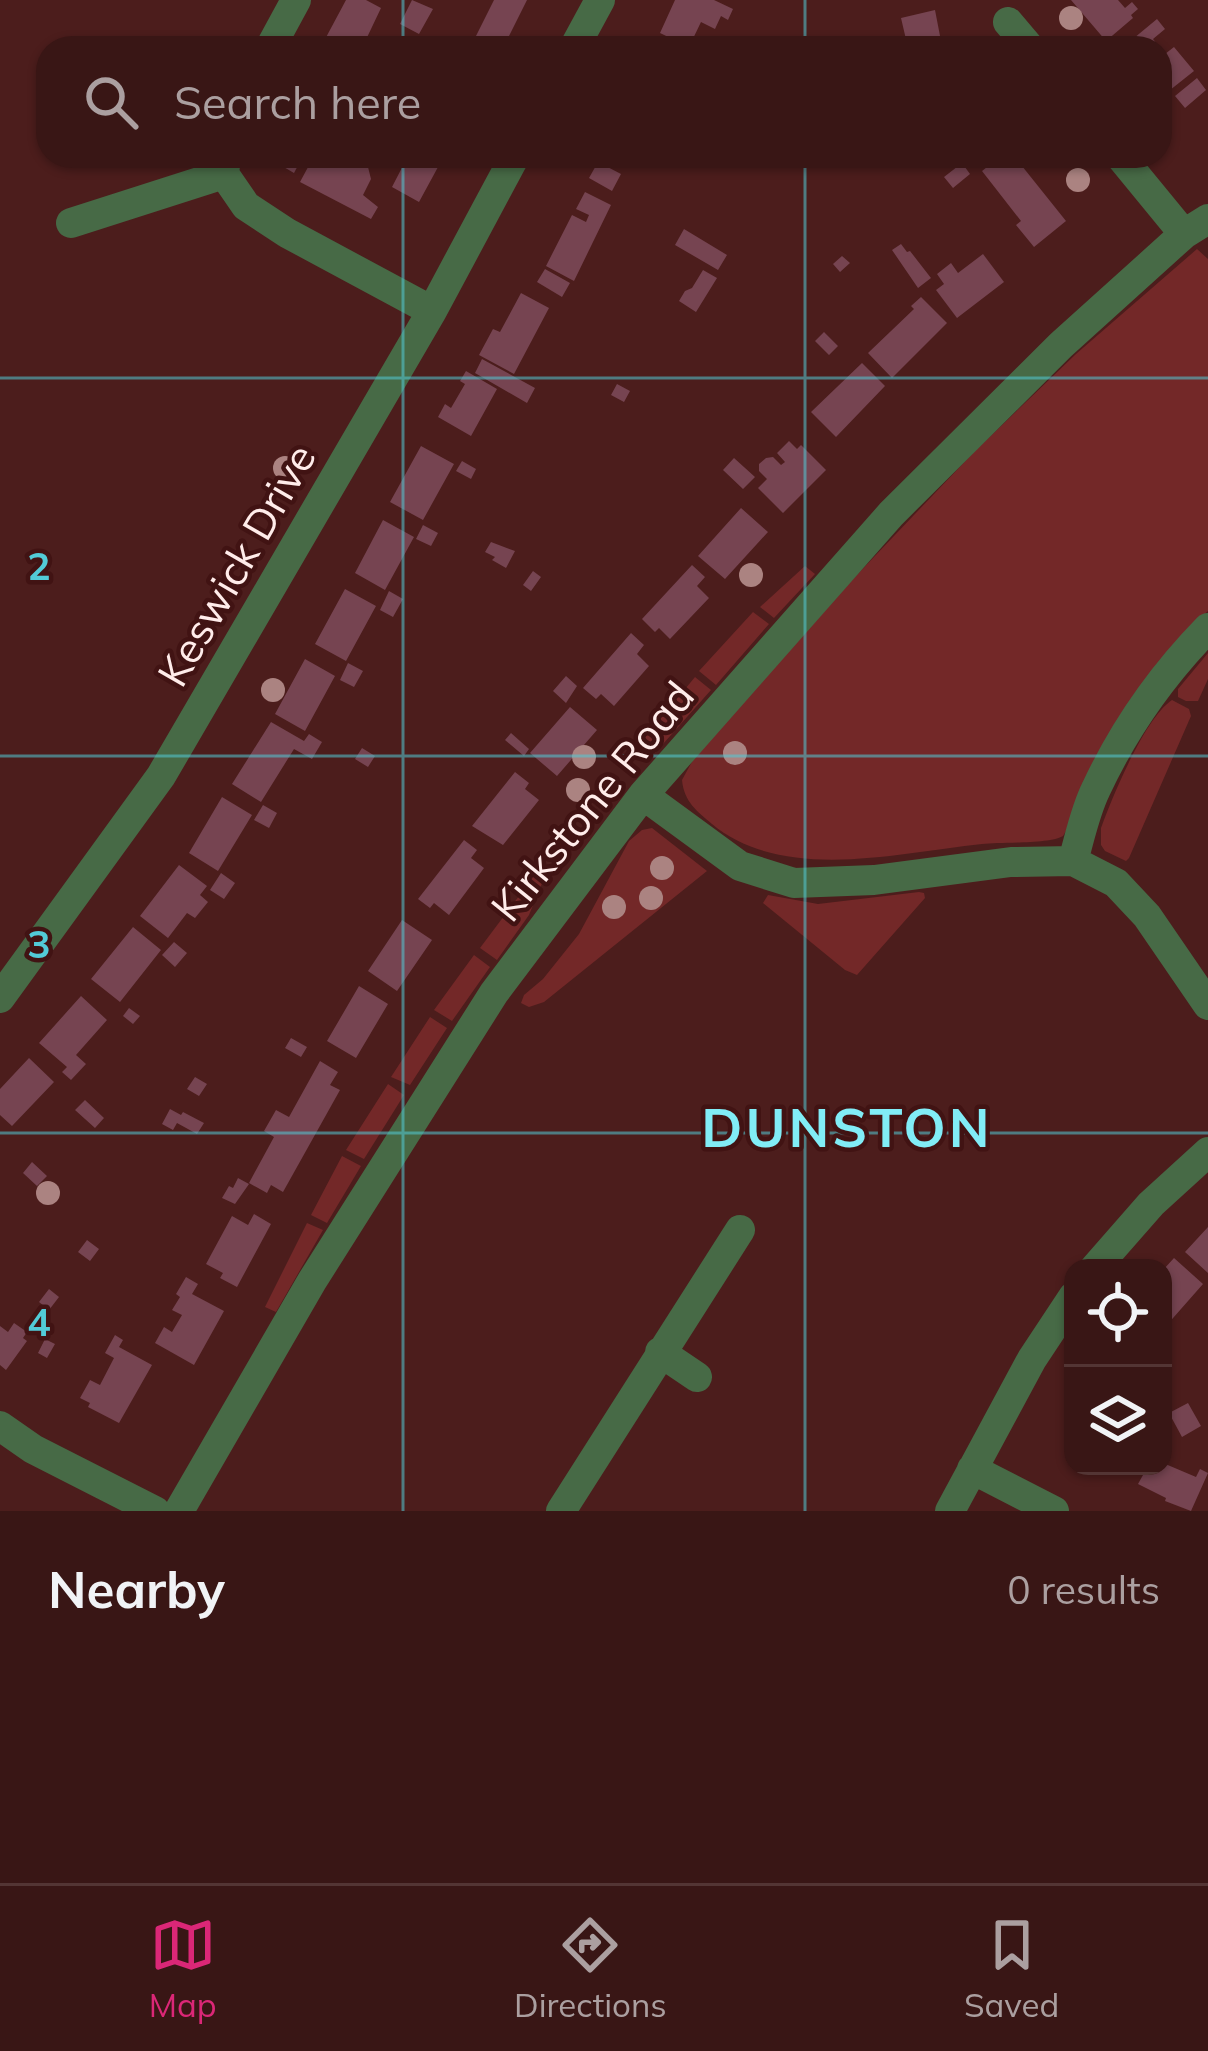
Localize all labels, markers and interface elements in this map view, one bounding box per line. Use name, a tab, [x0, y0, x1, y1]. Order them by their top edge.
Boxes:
search box	[36, 36, 1172, 168]
icon: search	[78, 69, 144, 135]
text: Search here	[174, 74, 421, 130]
street label: Keswick Drive	[145, 435, 327, 695]
text: 2	[27, 541, 51, 590]
street label: Kirkstone Road	[479, 670, 705, 932]
text: 3	[27, 919, 51, 968]
district label: DUNSTON	[701, 1093, 993, 1161]
map controls	[1064, 1259, 1172, 1475]
button: locate	[1064, 1259, 1172, 1367]
text: 4	[27, 1297, 51, 1346]
button: layers	[1064, 1367, 1172, 1475]
text: Nearby	[48, 1557, 225, 1621]
text: 0 results	[1007, 1565, 1160, 1614]
tab: Map	[149, 1912, 217, 2025]
tab: Directions	[514, 1912, 667, 2025]
tab: Saved	[964, 1912, 1059, 2025]

